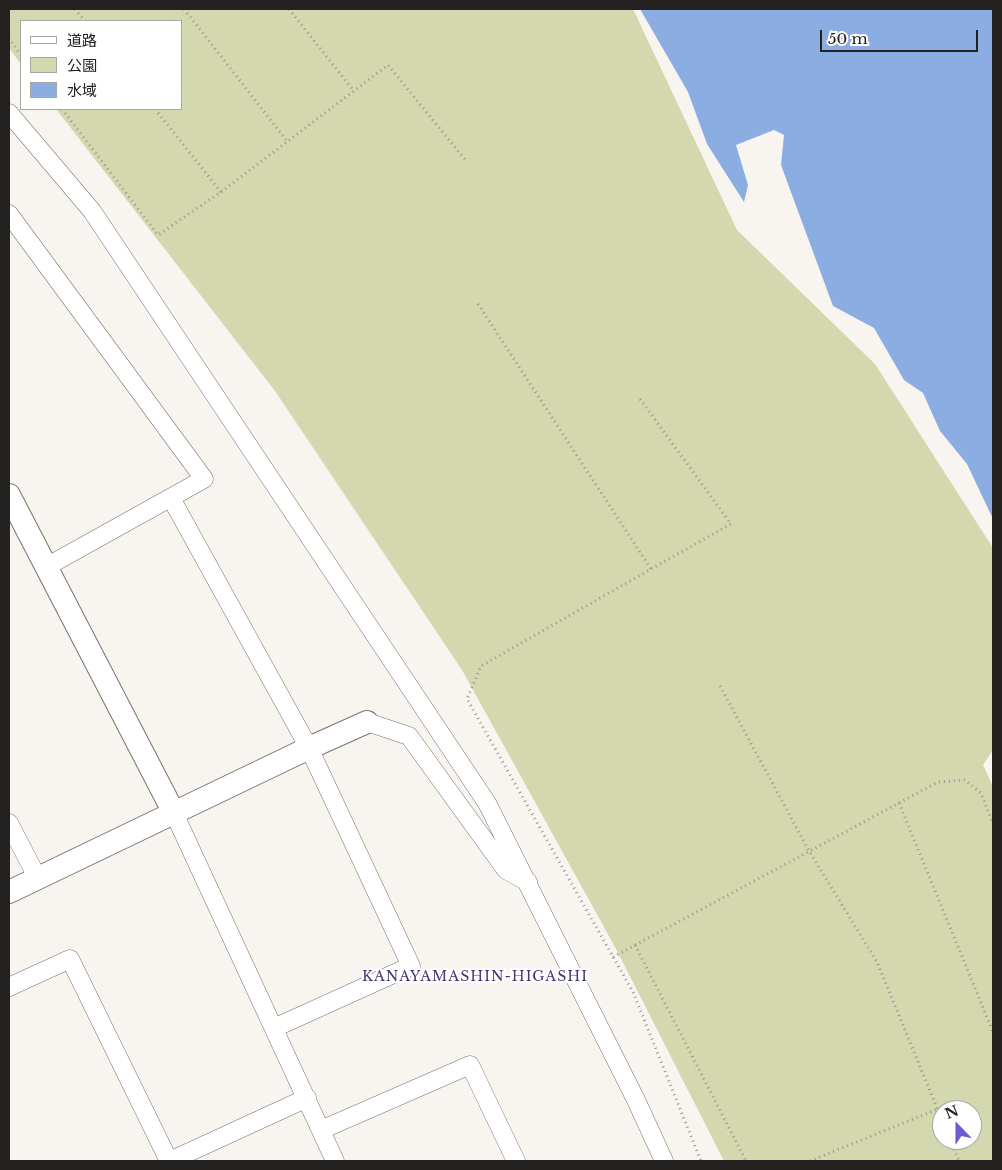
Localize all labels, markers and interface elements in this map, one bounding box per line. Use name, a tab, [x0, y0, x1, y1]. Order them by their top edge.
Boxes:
legend	[20, 20, 182, 110]
scale bar	[822, 20, 980, 52]
text: 50 m	[828, 29, 868, 48]
text: 道路	[67, 31, 97, 50]
text: 公園	[67, 56, 97, 75]
text: 水域	[67, 81, 97, 100]
district label: KANAYAMASHIN-HIGASHI	[360, 969, 590, 985]
north arrow	[932, 1100, 982, 1150]
text: N	[942, 1101, 961, 1123]

